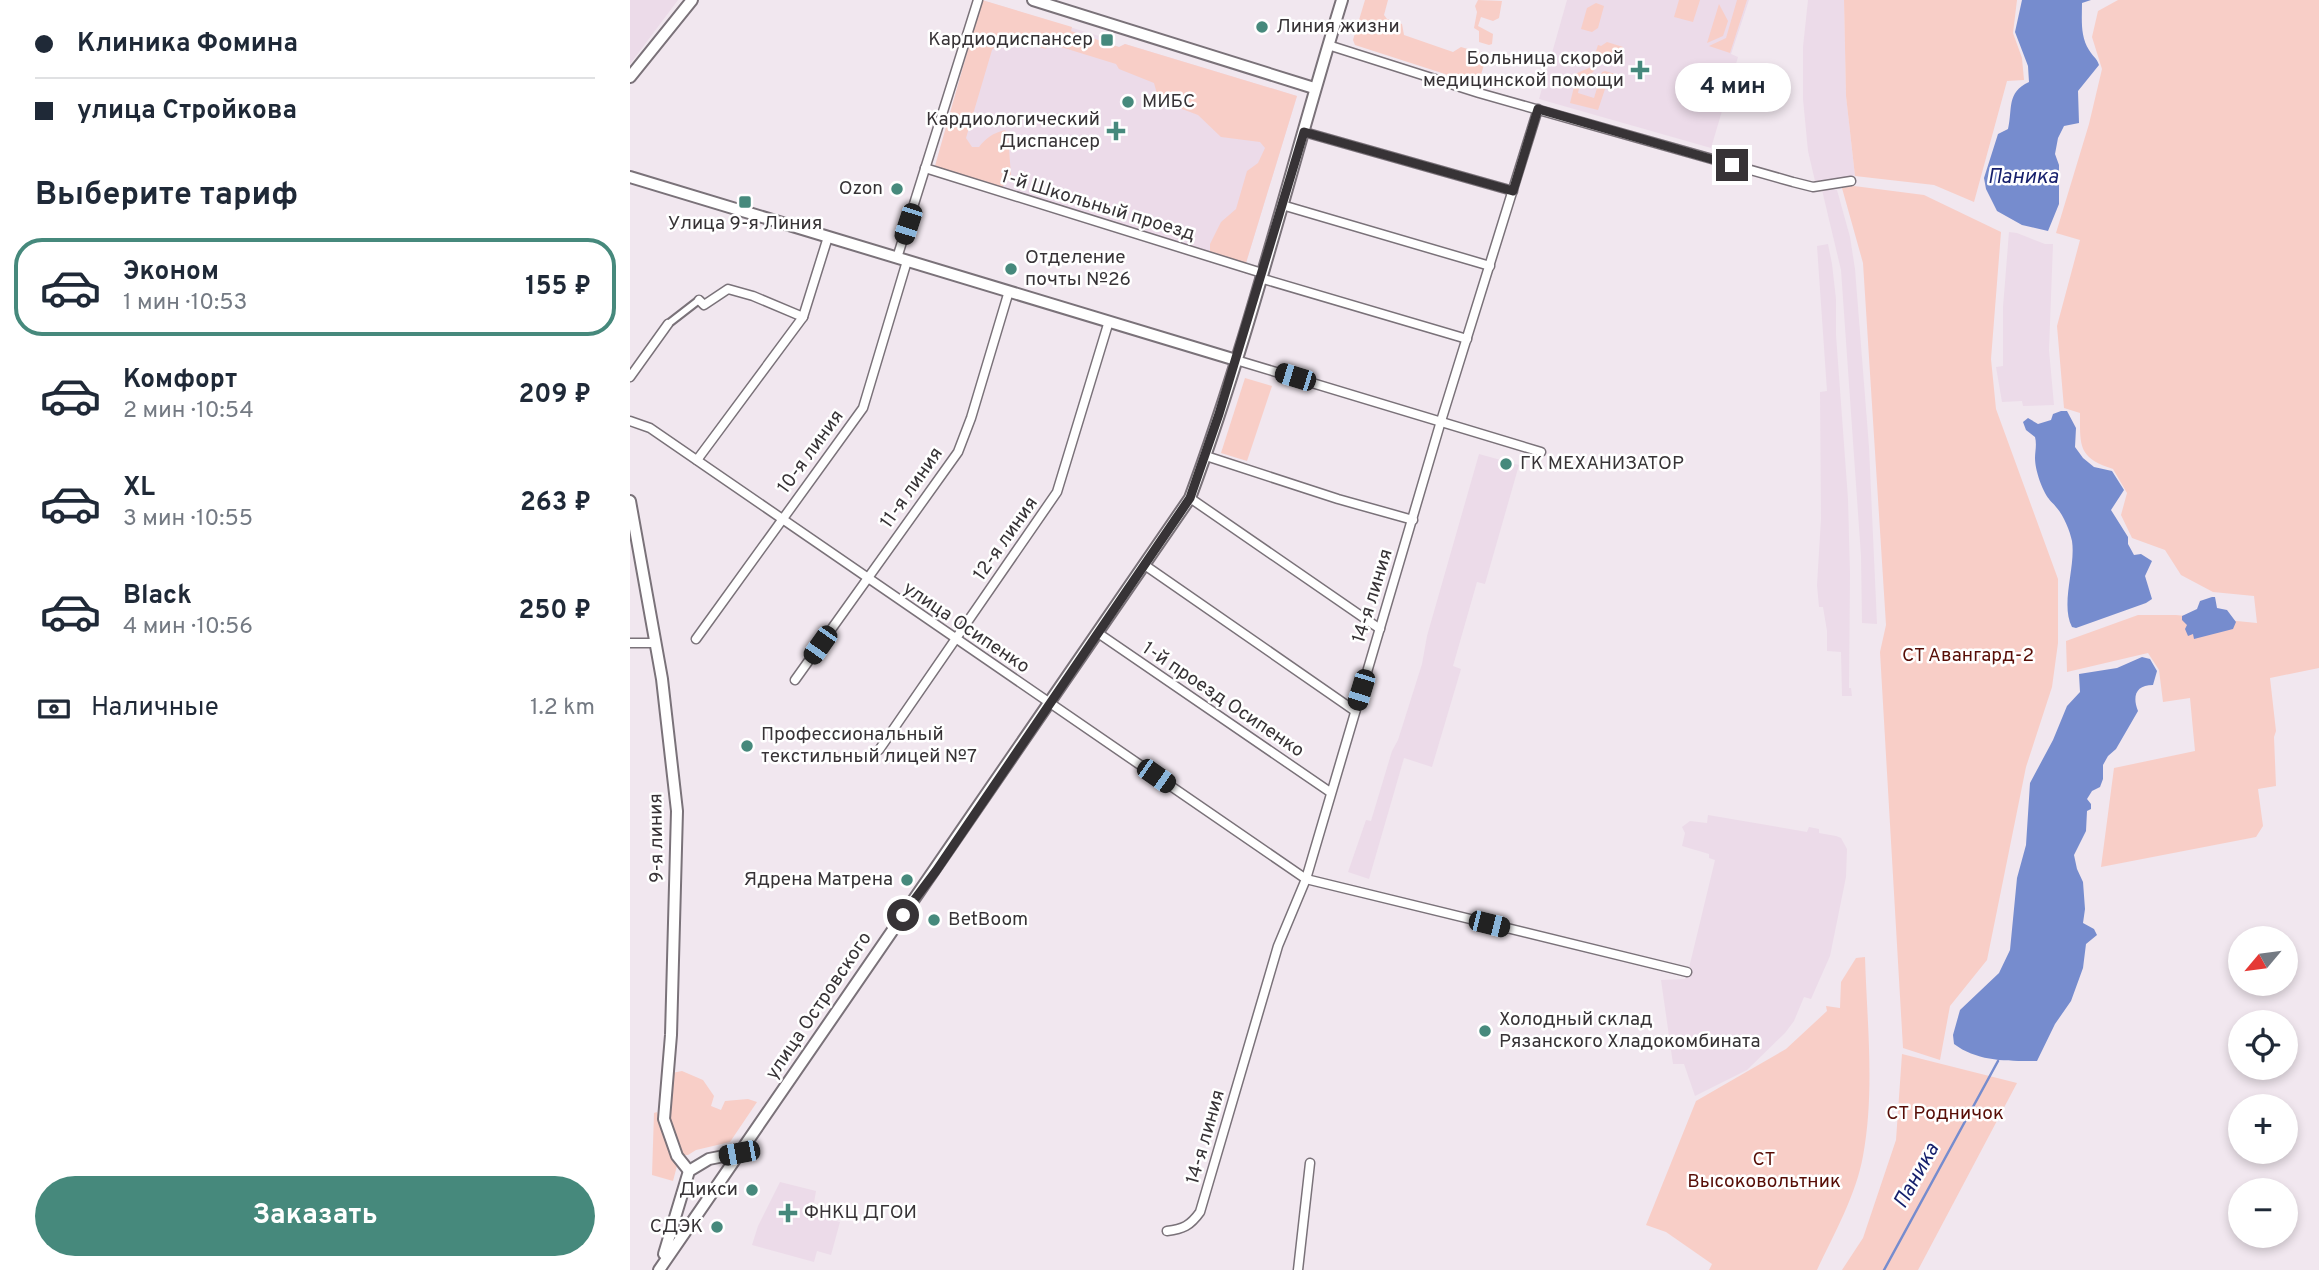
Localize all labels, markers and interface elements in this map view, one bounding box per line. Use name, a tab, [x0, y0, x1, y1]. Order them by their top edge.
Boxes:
place label: Линия жизни	[1276, 15, 1400, 39]
marker: Линия жизни	[1254, 19, 1270, 35]
text: Клиника Фомина	[77, 28, 298, 61]
place label: Кардиодиспансер	[928, 28, 1093, 52]
marker: Кардиодиспансер	[1099, 32, 1115, 48]
place label: Больница скорой медицинской помощи	[1423, 47, 1624, 93]
marker: Больница скорой медицинской помощи	[1630, 60, 1650, 80]
callout: 4 мин	[1674, 64, 1790, 113]
text: 4 мин	[1700, 73, 1766, 102]
place label: МИБС	[1142, 90, 1195, 114]
marker: МИБС	[1120, 94, 1136, 110]
text: улица Стройкова	[77, 95, 297, 128]
place label: Кардиологический Диспансер	[926, 108, 1100, 154]
marker: Кардиологический Диспансер	[1106, 121, 1126, 141]
route end	[1716, 149, 1748, 181]
water label: Паника	[1988, 164, 2059, 191]
street label: 1-й Школьный проезд	[998, 165, 1198, 247]
text: Выберите тариф	[35, 176, 298, 216]
place label: Ozon	[839, 177, 883, 201]
marker: Ozon	[889, 181, 905, 197]
marker: Улица 9-я Линия	[737, 194, 753, 210]
car	[892, 201, 925, 247]
place label: Улица 9-я Линия	[668, 212, 822, 236]
place label: Отделение почты №26	[1025, 246, 1131, 292]
icon: car	[39, 256, 102, 319]
text: Эконом	[123, 256, 219, 289]
marker: Отделение почты №26	[1003, 261, 1019, 277]
text: 155 ₽	[525, 271, 591, 304]
text: 1 мин · 10:53	[123, 289, 247, 318]
car	[1272, 361, 1319, 393]
icon: car	[39, 364, 102, 427]
text: Комфорт	[123, 364, 237, 397]
text: 209 ₽	[518, 379, 591, 412]
text: 2 мин · 10:54	[123, 397, 254, 426]
street label: 10-я линия	[773, 405, 849, 499]
street label: 11-я линия	[875, 443, 949, 533]
place label: ГК МЕХАНИЗАТОР	[1520, 452, 1684, 476]
marker: ГК МЕХАНИЗАТОР	[1498, 456, 1514, 472]
icon: car	[39, 472, 102, 535]
text: XL	[123, 472, 155, 505]
text: 263 ₽	[520, 487, 591, 520]
street label: 12-я линия	[968, 492, 1044, 586]
text: 3 мин · 10:55	[123, 505, 253, 534]
street label: 14-я линия	[1347, 546, 1399, 646]
street label: улица Осипенко	[898, 577, 1034, 679]
icon: car	[39, 580, 102, 643]
text: Black	[123, 580, 192, 613]
text: 250 ₽	[519, 595, 591, 628]
text: 4 мин · 10:56	[123, 613, 253, 642]
car	[800, 622, 841, 668]
street label: 1-й проезд Осипенко	[1137, 637, 1309, 763]
park label: СТ Авангард-2	[1902, 644, 2034, 668]
car	[1345, 667, 1378, 713]
icon: cash	[35, 690, 73, 728]
text: Наличные	[91, 692, 219, 725]
text: 1.2 km	[530, 694, 595, 723]
place label: Профессиональный текстильный лицей №7	[761, 723, 977, 769]
marker: Профессиональный текстильный лицей №7	[739, 738, 755, 754]
car	[1133, 755, 1180, 797]
street label: 9-я линия	[644, 793, 670, 883]
place label: Ядрена Матрена	[744, 868, 893, 892]
marker: Ядрена Матрена	[899, 872, 915, 888]
route start	[887, 899, 919, 931]
place label: BetBoom	[948, 908, 1028, 932]
car	[1467, 909, 1512, 939]
marker: BetBoom	[926, 912, 942, 928]
north arrow	[2228, 926, 2298, 996]
map controls	[2228, 926, 2298, 1248]
street label: улица Островского	[761, 928, 877, 1084]
place label: Холодный склад Рязанского Хладокомбината	[1499, 1008, 1761, 1054]
button: locate	[2228, 1010, 2298, 1080]
marker: Холодный склад Рязанского Хладокомбината	[1477, 1023, 1493, 1039]
street label: 14-я линия	[1181, 1087, 1231, 1187]
button: +	[2228, 1094, 2298, 1164]
park label: СТ Родничок	[1886, 1102, 2004, 1126]
water label: Паника	[1888, 1138, 1946, 1214]
car	[717, 1139, 762, 1167]
park label: СТ Высоковольтник	[1687, 1148, 1841, 1194]
button: Заказать	[35, 1176, 595, 1256]
place label: Дикси	[679, 1178, 738, 1202]
button: −	[2228, 1178, 2298, 1248]
marker: Дикси	[744, 1182, 760, 1198]
place label: ФНКЦ ДГОИ	[804, 1201, 917, 1225]
marker: ФНКЦ ДГОИ	[778, 1203, 798, 1223]
place label: СДЭК	[650, 1215, 703, 1239]
marker: СДЭК	[709, 1219, 725, 1235]

